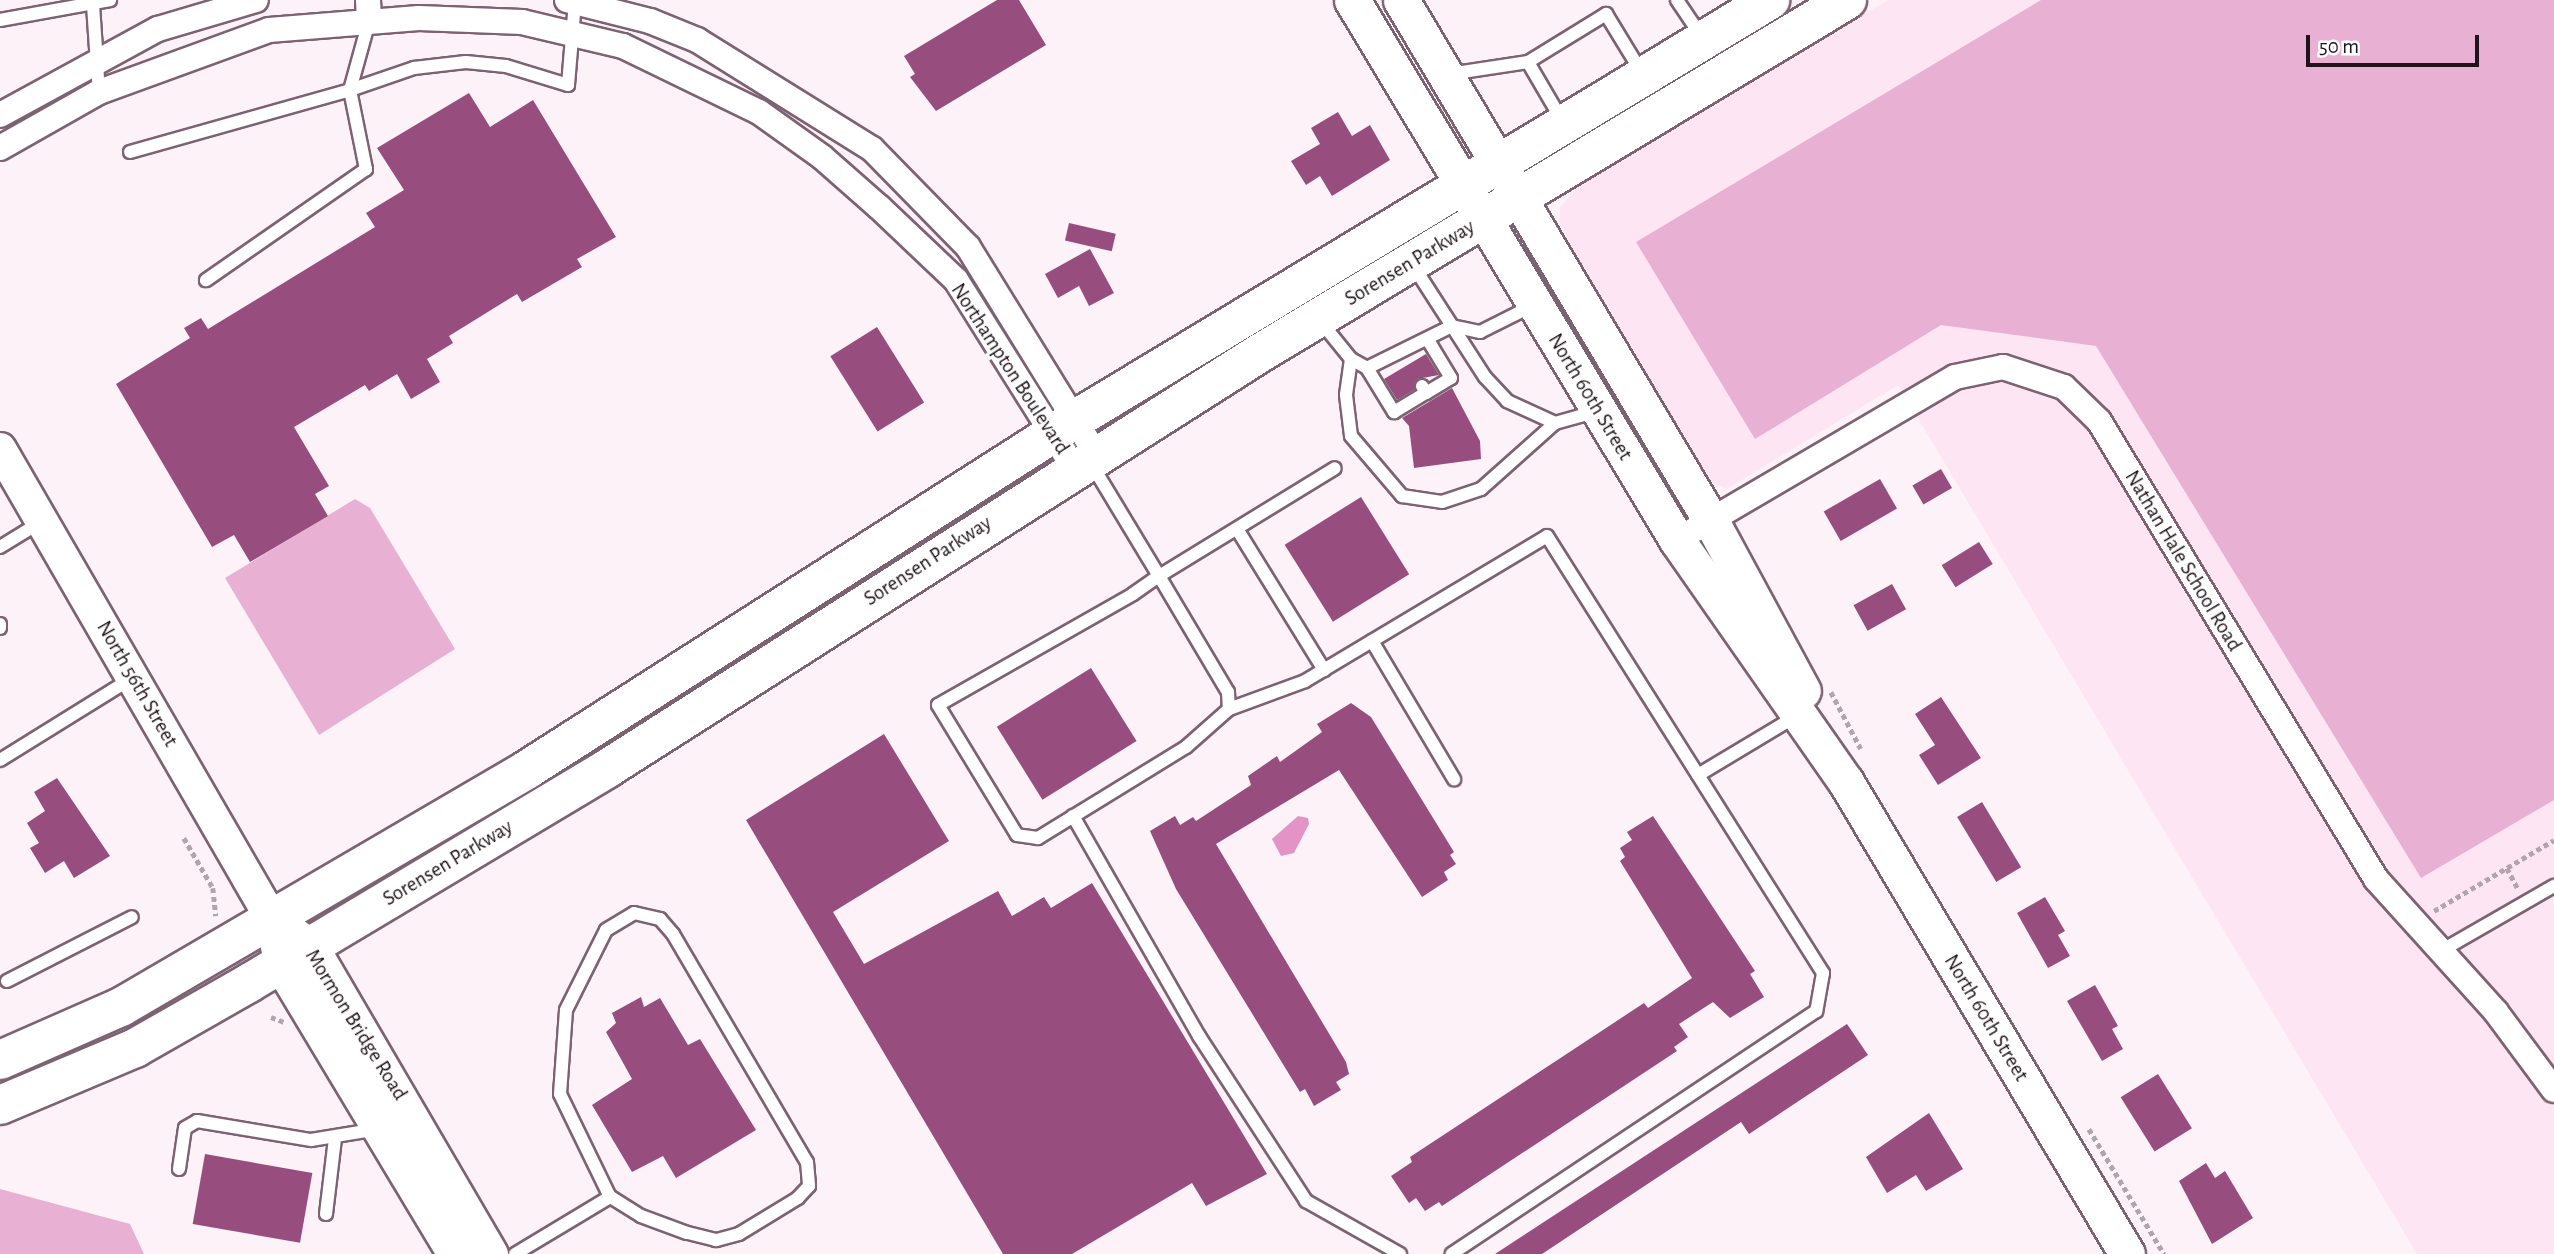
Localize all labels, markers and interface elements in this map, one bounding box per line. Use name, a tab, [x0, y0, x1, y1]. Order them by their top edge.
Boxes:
scale bar	[2309, 21, 2482, 65]
text: 50 m	[2319, 36, 2359, 57]
street label: Sorensen Parkway	[1340, 214, 1480, 312]
street label: Northampton Boulevard	[945, 279, 1075, 459]
street label: North 60th Street	[1542, 329, 1638, 465]
street label: Nathan Hale School Road	[2119, 466, 2247, 656]
street label: Sorensen Parkway	[859, 510, 997, 612]
street label: North 56th Street	[91, 617, 183, 751]
street label: Sorensen Parkway	[378, 814, 518, 912]
street label: Mormon Bridge Road	[299, 945, 413, 1105]
street label: North 60th Street	[1938, 950, 2034, 1086]

